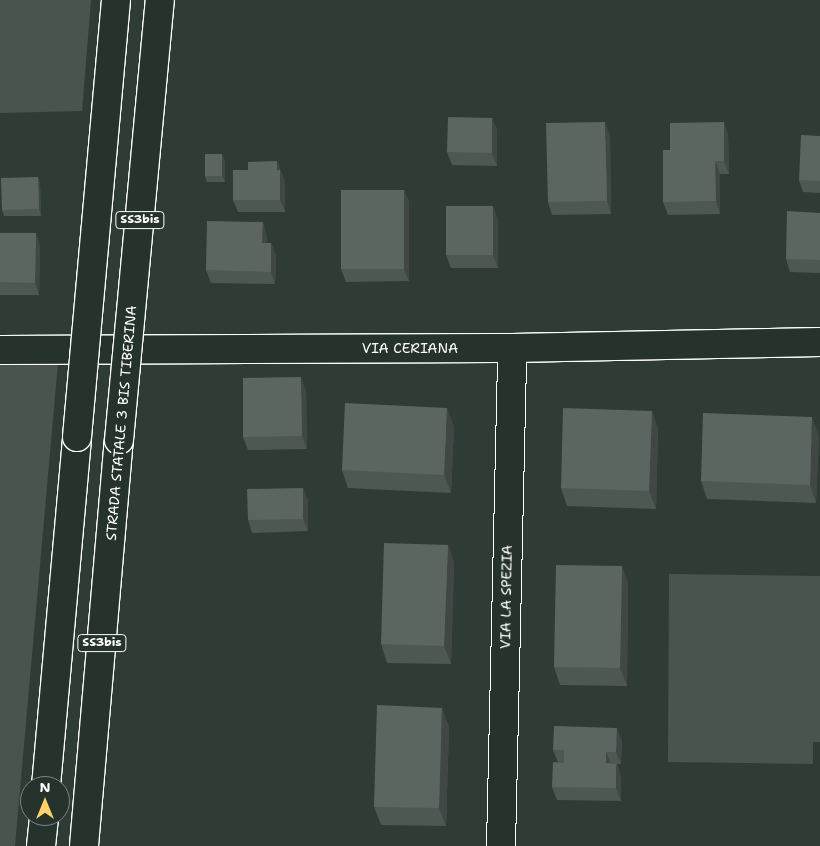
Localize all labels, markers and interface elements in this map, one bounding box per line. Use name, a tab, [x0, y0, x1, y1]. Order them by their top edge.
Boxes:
road number: SS3bis	[115, 210, 165, 230]
street label: STRADA STATALE 3 BIS TIBERINA	[102, 305, 140, 541]
street label: VIA CERIANA	[362, 340, 458, 356]
street label: VIA LA SPEZIA	[497, 545, 515, 649]
road number: SS3bis	[77, 634, 127, 652]
north arrow	[20, 776, 70, 826]
text: N	[39, 778, 51, 796]

